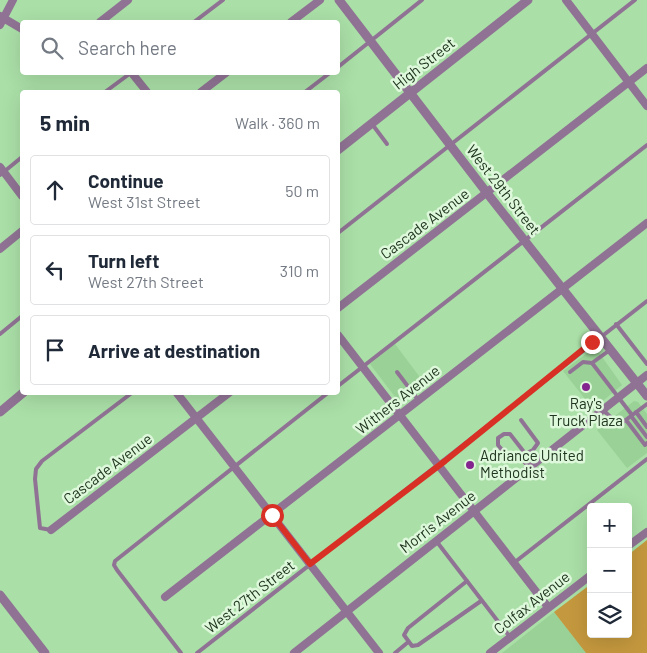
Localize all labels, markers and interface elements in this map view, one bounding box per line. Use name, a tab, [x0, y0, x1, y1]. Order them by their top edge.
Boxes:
search box	[20, 20, 340, 75]
street label: High Street	[389, 33, 458, 93]
icon: search	[38, 34, 66, 62]
text: Search here	[78, 36, 177, 59]
text: 5 min	[40, 110, 90, 135]
text: Walk · 360 m	[235, 113, 320, 132]
street label: West 29th Street	[463, 141, 545, 238]
text: Continue	[88, 169, 164, 192]
icon: ahead	[41, 176, 69, 204]
text: 50 m	[285, 181, 319, 200]
street label: Cascade Avenue	[377, 184, 472, 262]
text: West 31st Street	[88, 192, 200, 211]
text: Turn left	[88, 249, 159, 272]
icon: left	[41, 256, 69, 284]
text: 310 m	[280, 261, 319, 280]
text: West 27th Street	[88, 272, 204, 291]
route end	[581, 331, 604, 354]
icon: arrive	[41, 336, 69, 364]
text: Arrive at destination	[88, 339, 260, 362]
street label: Withers Avenue	[352, 361, 443, 438]
marker: Ray's Truck Plaza	[580, 381, 592, 393]
place label: Ray's Truck Plaza	[549, 394, 623, 429]
street label: Cascade Avenue	[60, 429, 155, 507]
place label: Adriance United Methodist	[480, 446, 584, 481]
marker: Adriance United Methodist	[464, 459, 476, 471]
street label: Morris Avenue	[396, 486, 479, 556]
map controls	[587, 503, 632, 638]
button: +	[587, 503, 632, 548]
route start	[261, 504, 284, 527]
button: −	[587, 548, 632, 593]
street label: West 27th Street	[201, 556, 298, 637]
street label: Colfax Avenue	[490, 567, 573, 637]
button: layers	[587, 593, 632, 638]

